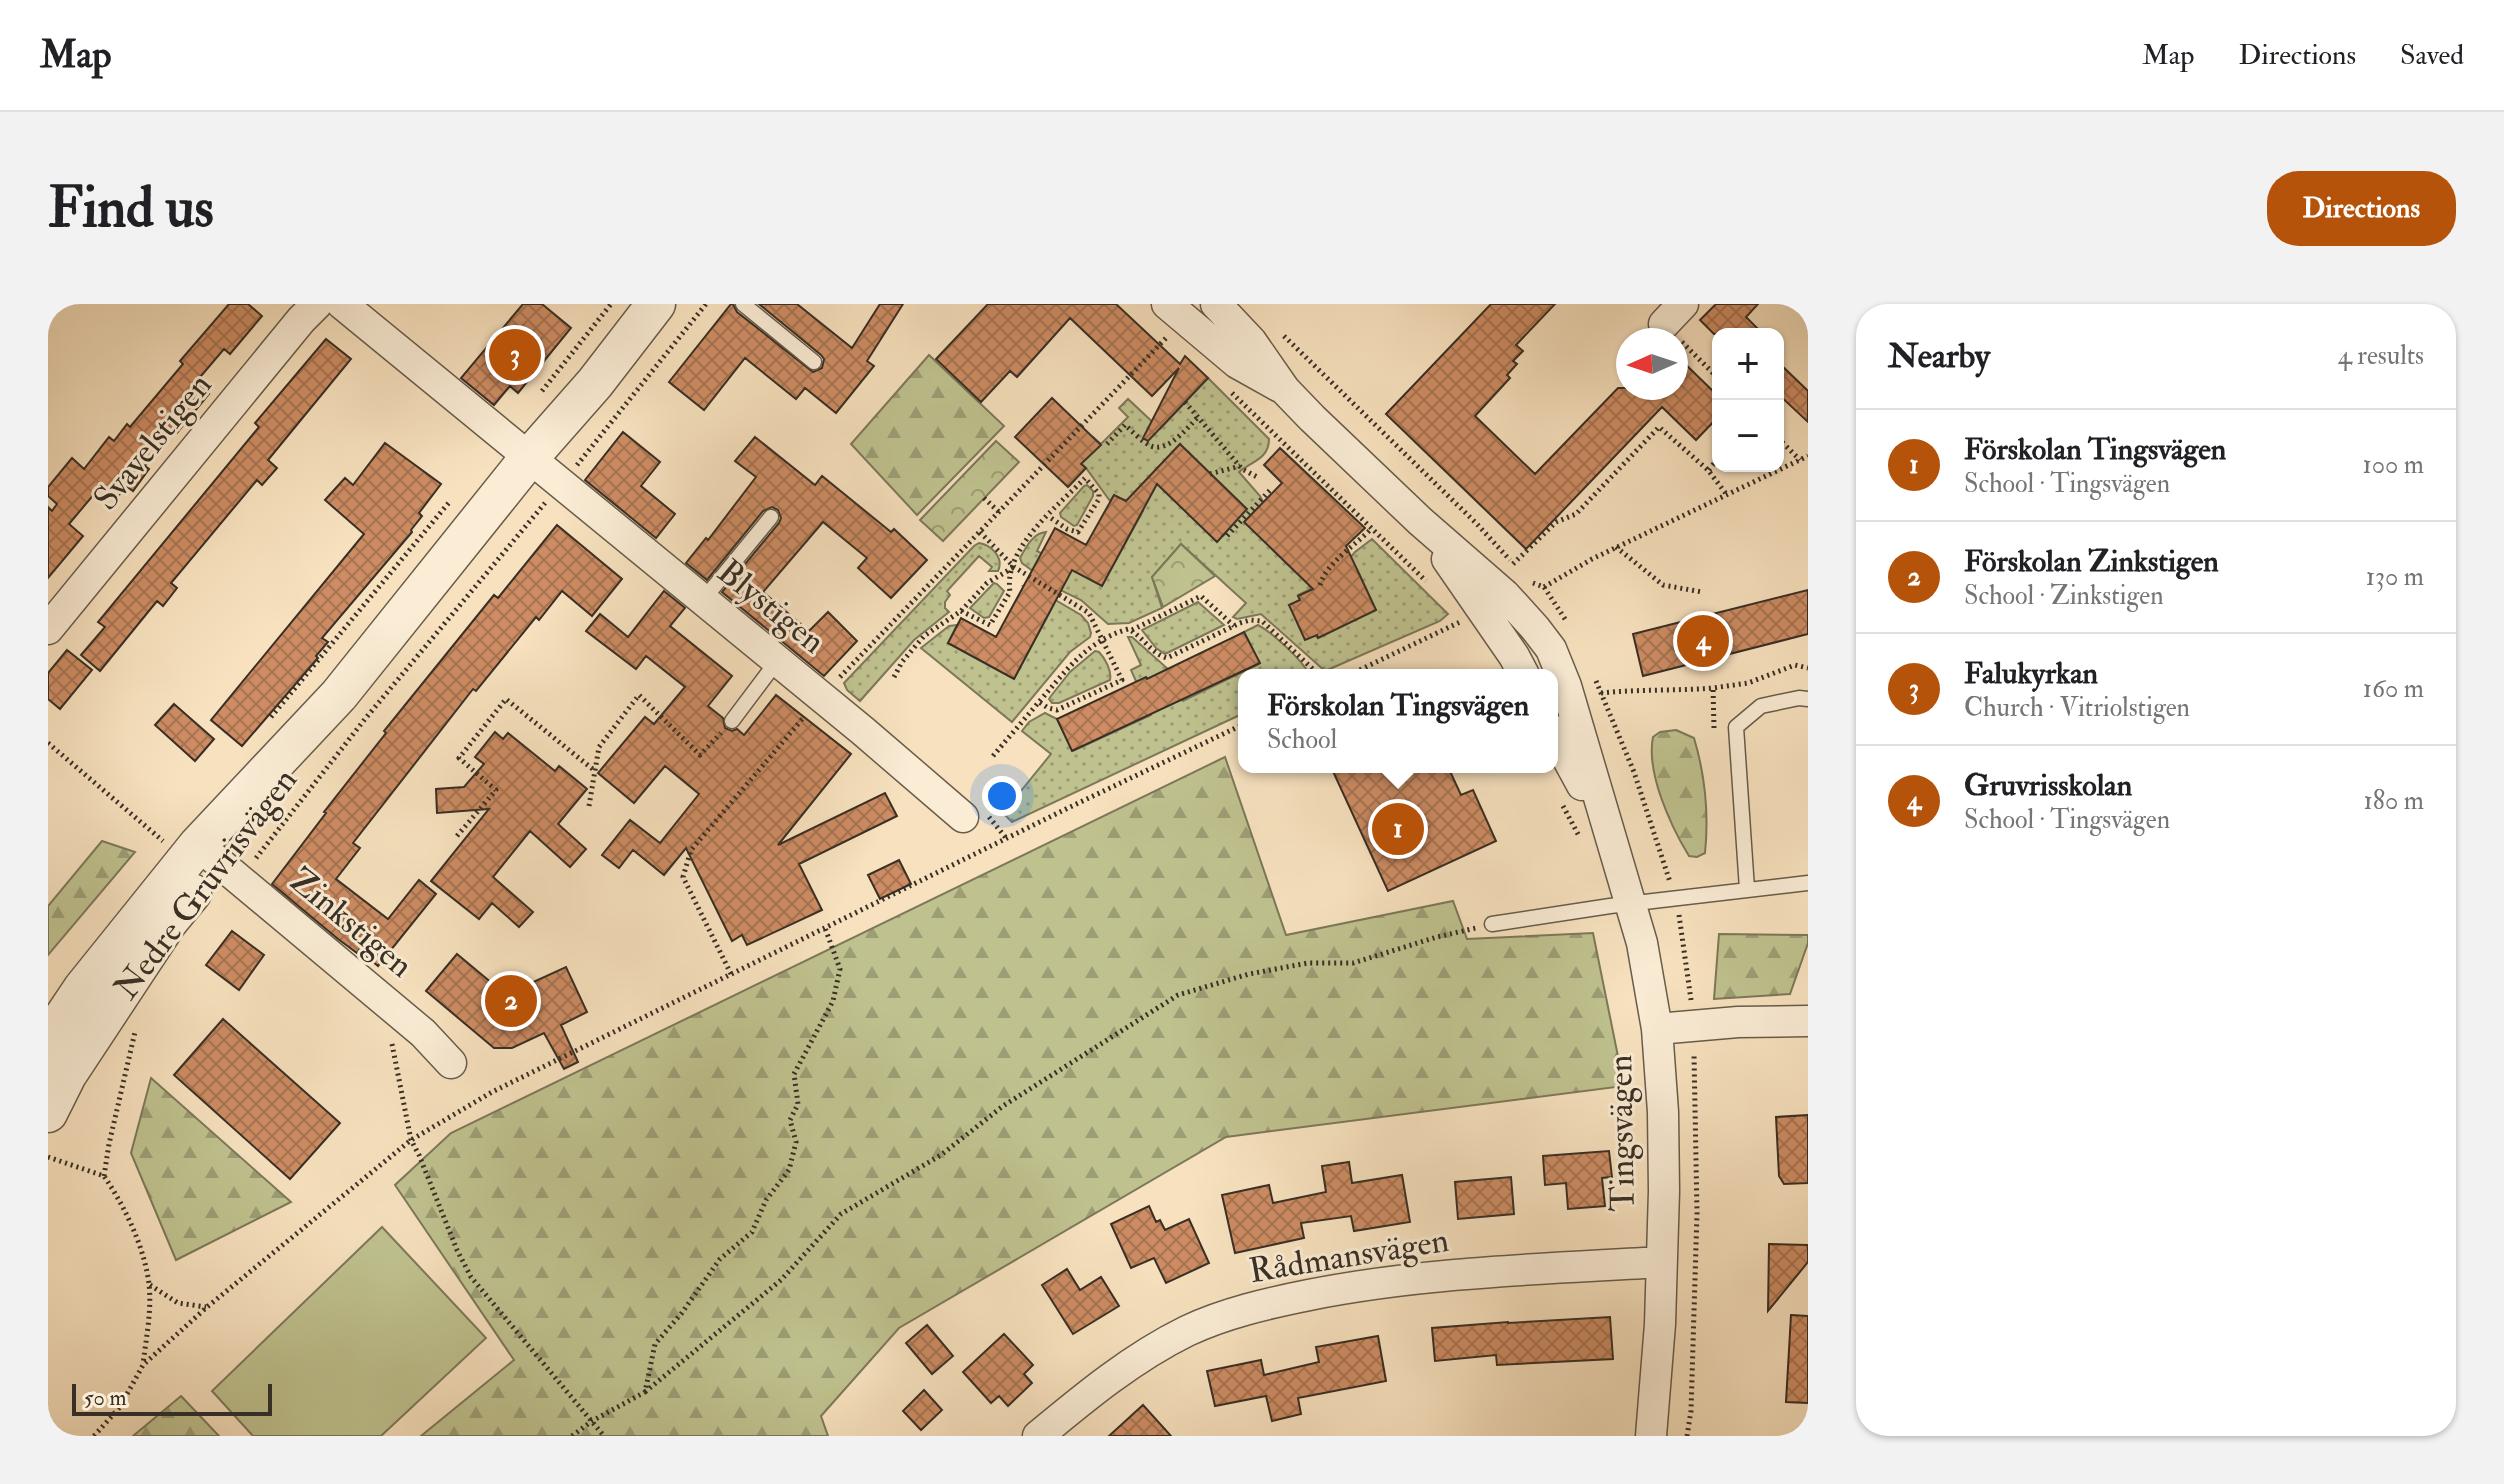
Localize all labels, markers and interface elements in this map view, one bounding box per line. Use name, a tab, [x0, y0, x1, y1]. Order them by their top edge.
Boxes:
text: Map	[40, 31, 111, 79]
text: Map	[2142, 38, 2195, 73]
text: Directions	[2239, 38, 2356, 73]
text: Saved	[2400, 38, 2464, 73]
button: Directions	[2267, 171, 2456, 246]
text: Find us	[48, 173, 214, 244]
pin: 3	[489, 325, 541, 385]
north arrow	[1616, 328, 1688, 400]
map controls	[1712, 328, 1784, 472]
button: +	[1712, 328, 1784, 400]
text: Nearby	[1888, 335, 1990, 378]
text: 4 results	[2338, 340, 2424, 372]
street label: Svavelstigen	[85, 365, 221, 519]
button: −	[1712, 400, 1784, 472]
text: Förskolan Tingsvägen	[1964, 431, 2226, 468]
text: 1	[1909, 449, 1919, 481]
text: 100 m	[2363, 449, 2424, 481]
text: School · Tingsvägen	[1964, 468, 2170, 500]
text: Förskolan Zinkstigen	[1964, 543, 2219, 580]
street label: Blystigen	[709, 551, 833, 663]
text: 2	[1907, 561, 1921, 593]
text: 130 m	[2366, 561, 2424, 593]
text: School · Zinkstigen	[1964, 580, 2164, 612]
pin: 4	[1677, 611, 1729, 671]
text: Falukyrkan	[1964, 655, 2098, 692]
popup	[1238, 669, 1558, 773]
text: 3	[1909, 673, 1919, 705]
text: 160 m	[2363, 673, 2424, 705]
text: Förskolan Tingsvägen	[1267, 687, 1529, 724]
text: Church · Vitriolstigen	[1964, 692, 2190, 724]
text: School	[1267, 724, 1337, 756]
street label: Nedre Gruvrisvägen	[105, 760, 307, 1008]
text: Gruvrisskolan	[1964, 767, 2132, 804]
your location	[982, 776, 1022, 816]
text: 4	[1907, 785, 1921, 817]
text: 180 m	[2364, 785, 2424, 817]
pin: 1	[1372, 799, 1424, 859]
text: School · Tingsvägen	[1964, 804, 2170, 836]
street label: Zinkstigen	[280, 859, 422, 987]
pin: 2	[485, 971, 537, 1031]
street label: Tingsvägen	[1599, 1054, 1645, 1212]
street label: Rådmansvägen	[1246, 1219, 1452, 1293]
scale bar	[72, 1380, 272, 1416]
text: 50 m	[84, 1384, 126, 1412]

